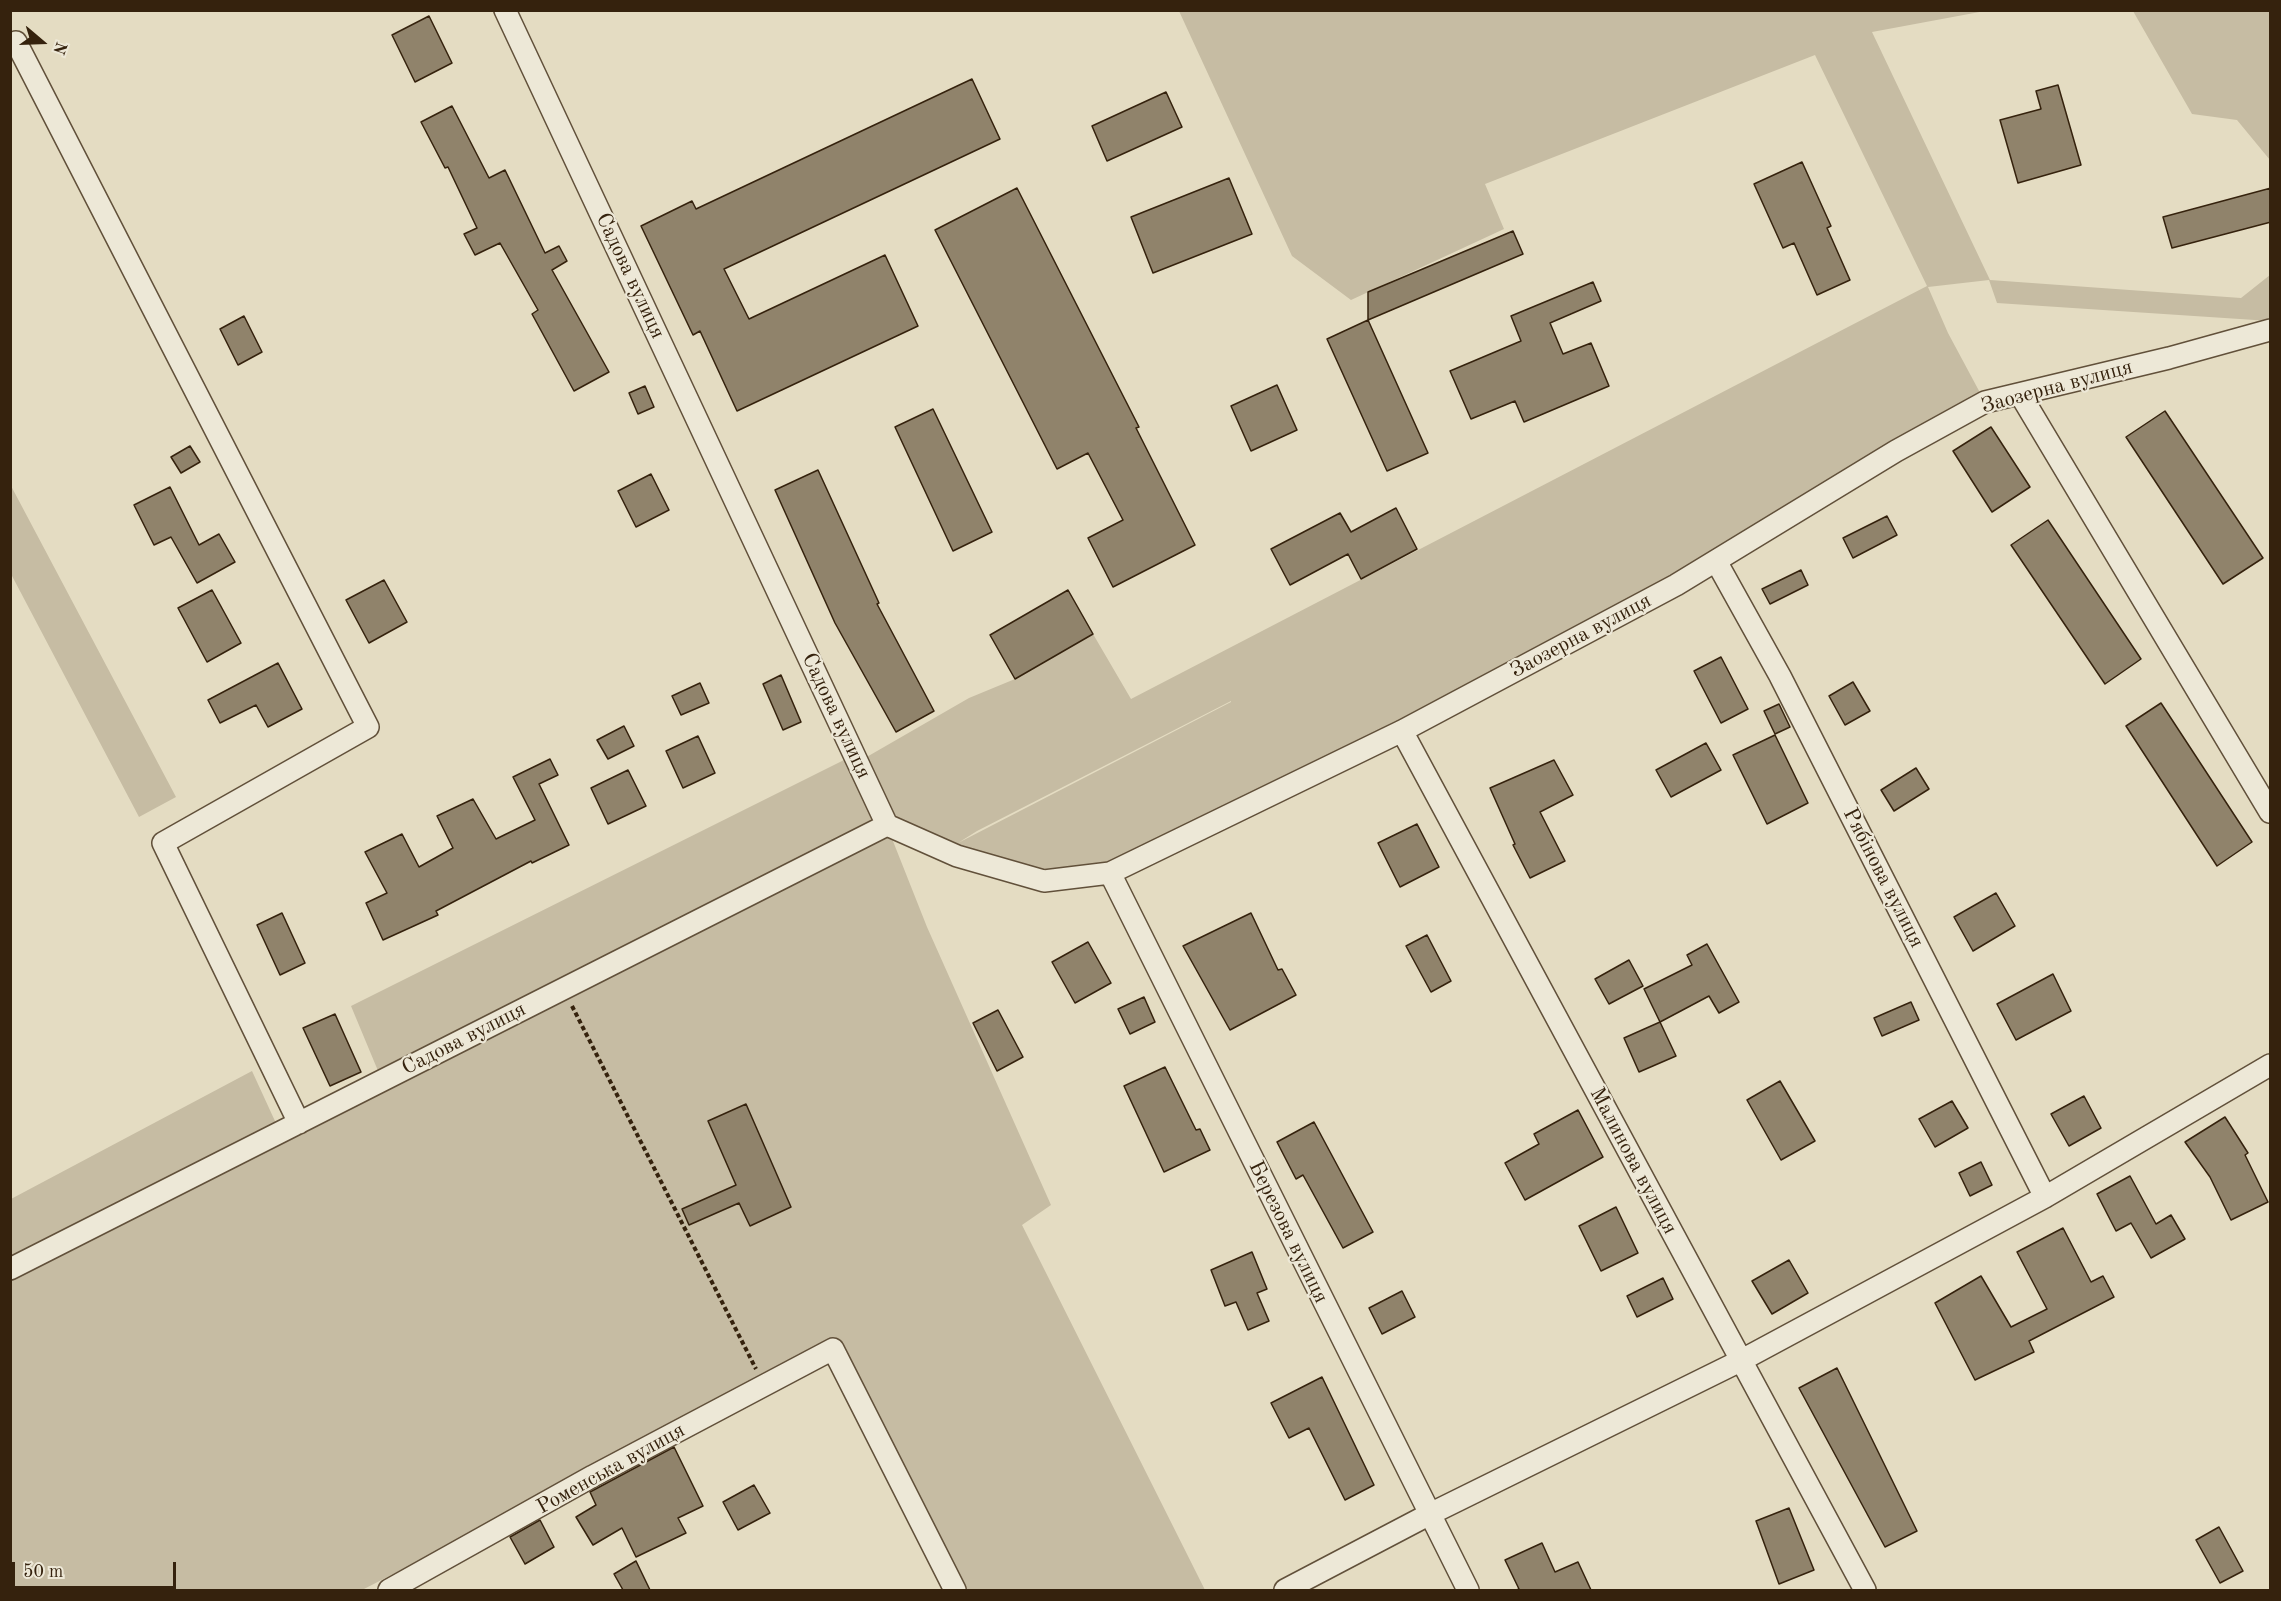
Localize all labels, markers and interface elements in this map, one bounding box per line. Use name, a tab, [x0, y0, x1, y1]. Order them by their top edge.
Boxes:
north arrow	[12, 12, 72, 72]
text: N	[49, 39, 69, 56]
street label: Садова вулиця	[590, 209, 670, 343]
street label: Заозерна вулиця	[1979, 355, 2135, 419]
street label: Заозерна вулиця	[1506, 588, 1656, 684]
street label: Садова вулиця	[796, 649, 876, 783]
street label: Рябінова вулиця	[1837, 804, 1929, 952]
street label: Садова вулиця	[398, 997, 530, 1081]
street label: Малинова вулиця	[1584, 1083, 1682, 1239]
street label: Березова вулиця	[1243, 1157, 1333, 1307]
street label: Роменська вулиця	[532, 1418, 690, 1520]
scale bar	[15, 1550, 178, 1588]
text: 50 m	[23, 1563, 63, 1581]

